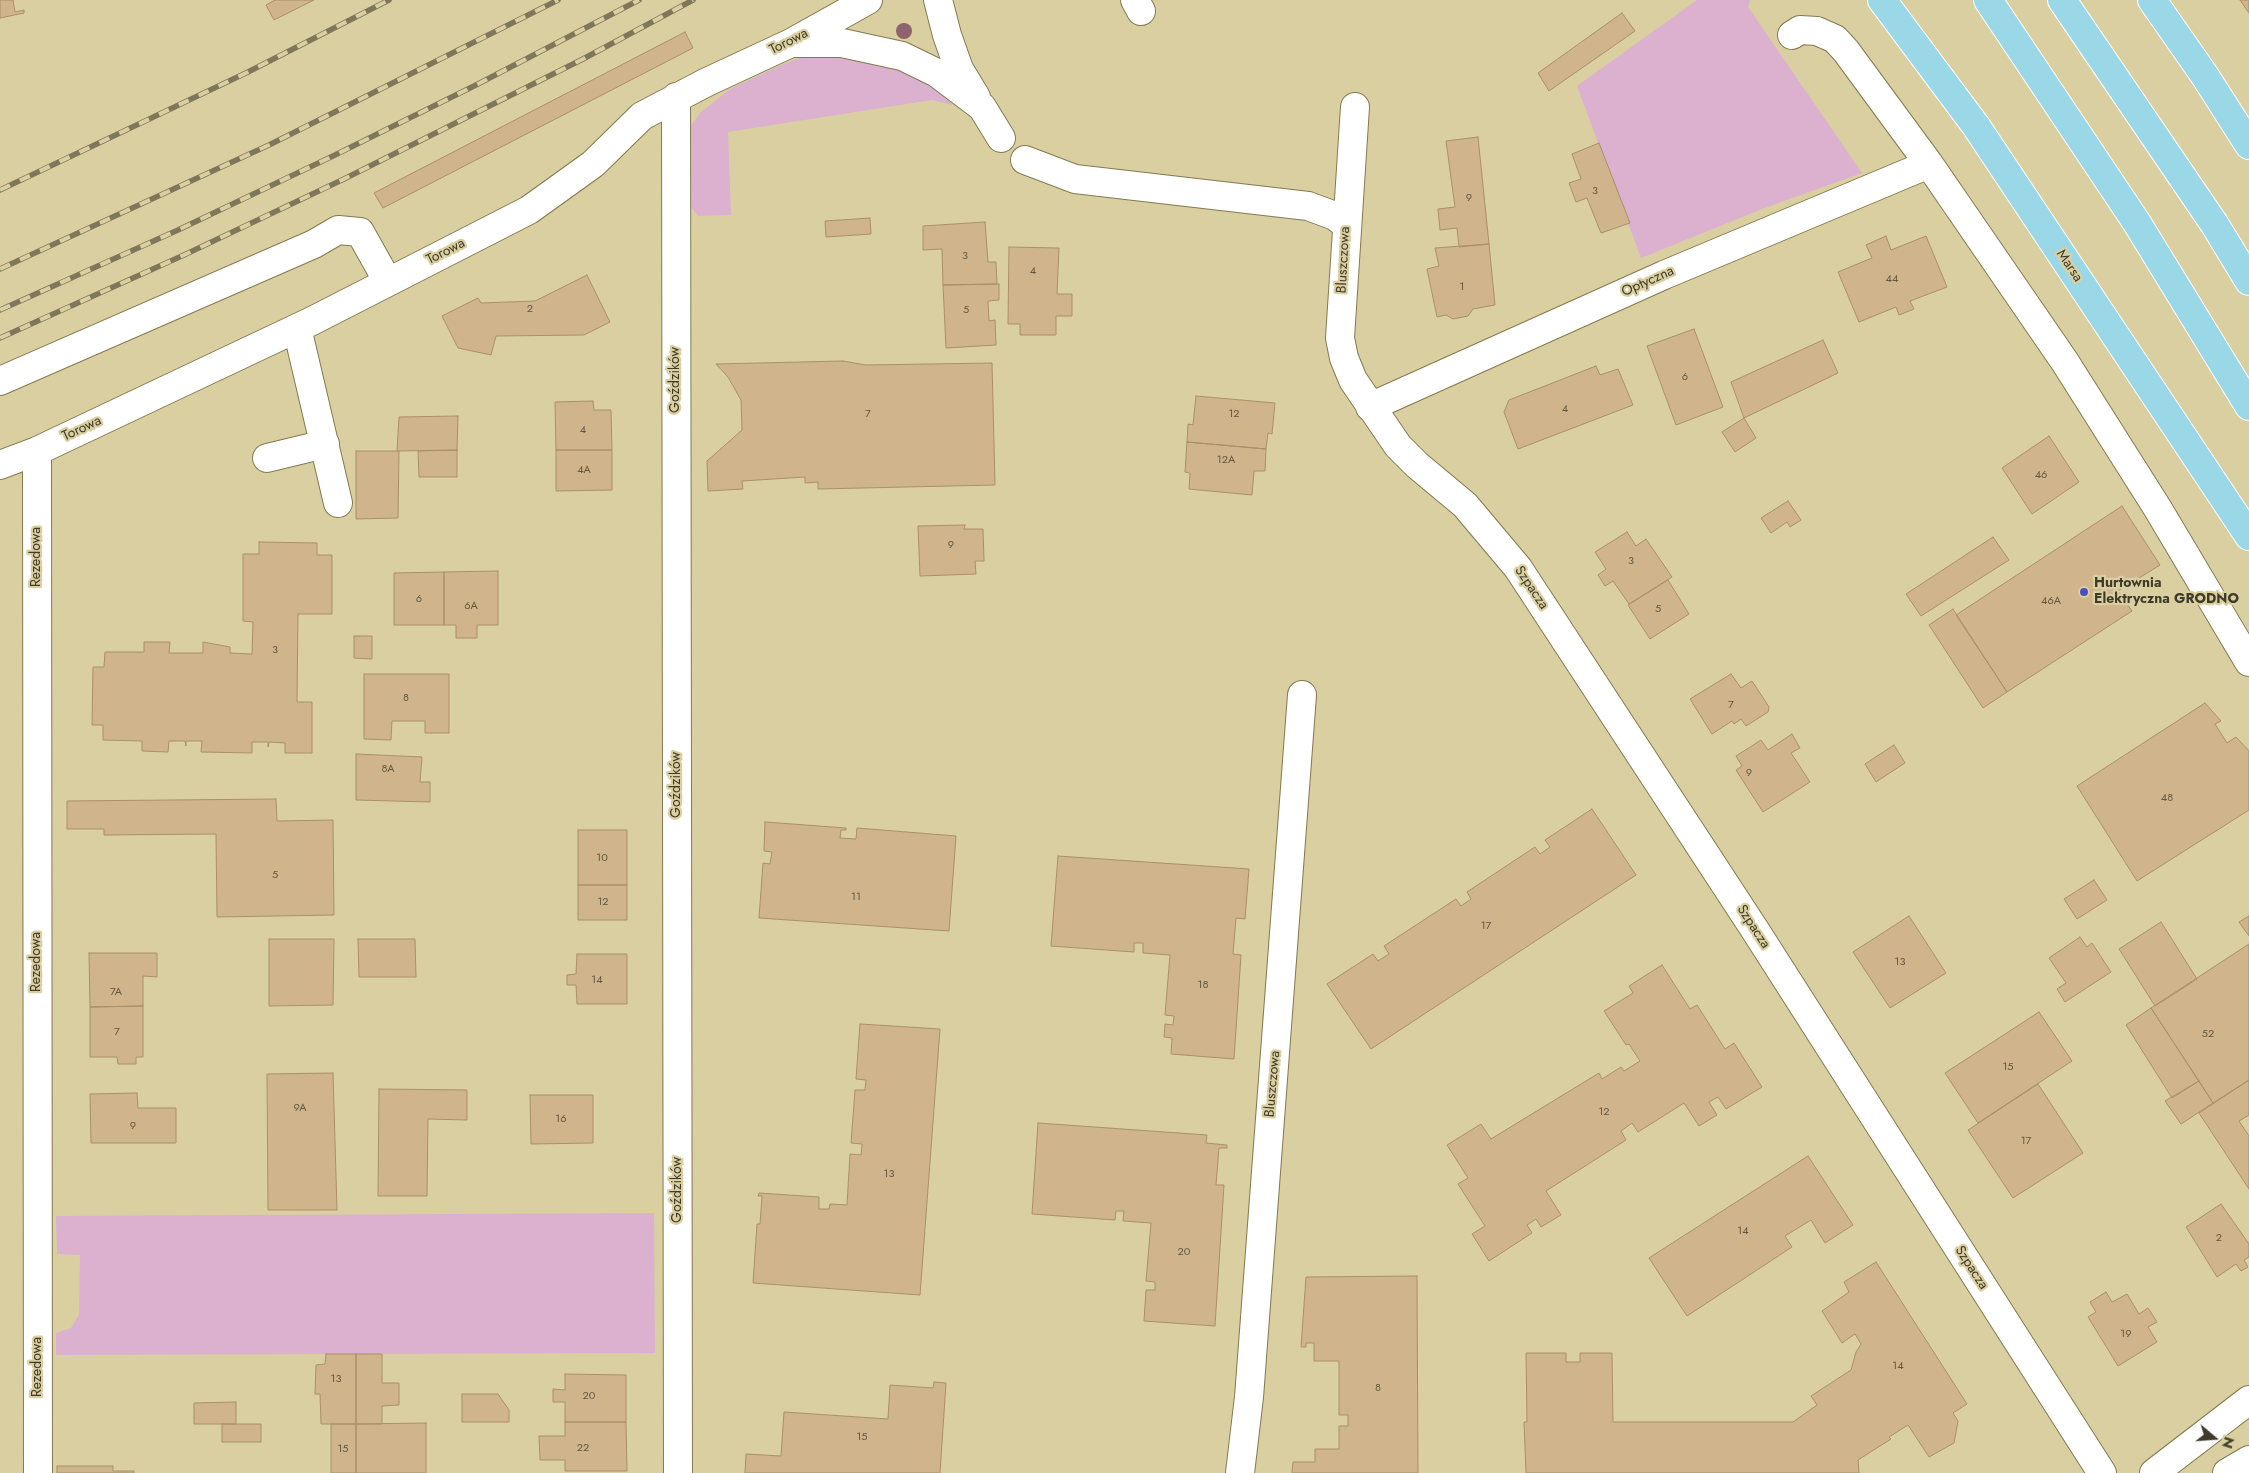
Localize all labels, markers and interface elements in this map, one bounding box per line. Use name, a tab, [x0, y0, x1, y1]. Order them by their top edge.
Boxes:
street label: Torowa	[767, 25, 811, 59]
house number: 3	[1592, 184, 1598, 198]
house number: 9	[1466, 191, 1472, 205]
street label: Bluszczowa	[1334, 226, 1354, 294]
street label: Torowa	[424, 235, 468, 269]
street label: Marsa	[2052, 247, 2086, 285]
house number: 3	[962, 249, 968, 263]
street label: Optyczna	[1619, 263, 1677, 301]
house number: 4	[1030, 264, 1036, 278]
house number: 44	[1886, 272, 1898, 286]
house number: 1	[1460, 280, 1464, 294]
house number: 2	[527, 302, 533, 316]
house number: 5	[963, 303, 969, 317]
street label: Goździków	[668, 347, 684, 413]
house number: 6	[1682, 370, 1688, 384]
house number: 4	[1562, 402, 1568, 416]
house number: 7	[865, 407, 871, 421]
house number: 12	[1228, 407, 1240, 421]
street label: Torowa	[60, 413, 104, 445]
house number: 4	[580, 423, 586, 437]
house number: 12A	[1217, 453, 1235, 467]
house number: 4A	[577, 463, 591, 477]
house number: 46	[2035, 468, 2047, 482]
street label: Rezedowa	[29, 527, 45, 587]
house number: 9	[948, 538, 954, 552]
house number: 3	[1628, 554, 1634, 568]
street label: Szpacza	[1510, 563, 1552, 613]
place label: Hurtownia Elektryczna GRODNO	[2094, 576, 2239, 608]
marker: Hurtownia Elektryczna GRODNO	[2078, 586, 2090, 598]
house number: 6	[416, 592, 422, 606]
house number: 46A	[2041, 594, 2061, 608]
house number: 6A	[464, 599, 478, 613]
house number: 5	[1655, 602, 1661, 616]
house number: 3	[272, 643, 278, 657]
house number: 8	[403, 691, 409, 705]
house number: 7	[1728, 698, 1734, 712]
street label: Goździków	[669, 752, 685, 818]
house number: 8A	[381, 762, 395, 776]
house number: 9	[1746, 766, 1752, 780]
house number: 48	[2161, 791, 2173, 805]
house number: 10	[596, 851, 608, 865]
house number: 5	[272, 868, 278, 882]
house number: 11	[851, 890, 861, 904]
house number: 12	[597, 895, 609, 909]
street label: Szpacza	[1733, 902, 1773, 952]
house number: 17	[1481, 919, 1491, 933]
street label: Rezedowa	[29, 932, 45, 992]
house number: 13	[1895, 955, 1905, 969]
house number: 14	[591, 973, 603, 987]
house number: 18	[1198, 978, 1208, 992]
house number: 7A	[110, 985, 122, 999]
house number: 7	[114, 1025, 120, 1039]
house number: 52	[2202, 1027, 2214, 1041]
street label: Bluszczowa	[1262, 1050, 1284, 1118]
house number: 15	[2002, 1060, 2014, 1074]
house number: 9A	[294, 1101, 306, 1115]
house number: 12	[1598, 1105, 1610, 1119]
house number: 16	[555, 1112, 567, 1126]
house number: 9	[130, 1119, 136, 1133]
house number: 17	[2021, 1134, 2031, 1148]
street label: Goździków	[670, 1157, 686, 1223]
house number: 13	[884, 1167, 894, 1181]
house number: 14	[1737, 1224, 1749, 1238]
house number: 2	[2216, 1231, 2222, 1245]
street label: Szpacza	[1951, 1243, 1991, 1293]
house number: 20	[1178, 1245, 1190, 1259]
house number: 19	[2120, 1327, 2132, 1341]
street label: Rezedowa	[30, 1337, 46, 1397]
house number: 14	[1892, 1359, 1904, 1373]
house number: 13	[331, 1372, 341, 1386]
house number: 8	[1375, 1381, 1381, 1395]
house number: 20	[583, 1389, 595, 1403]
north arrow	[2189, 1413, 2239, 1463]
house number: 15	[856, 1430, 868, 1444]
text: N	[2217, 1434, 2239, 1451]
house number: 22	[577, 1441, 589, 1455]
house number: 15	[337, 1442, 349, 1456]

